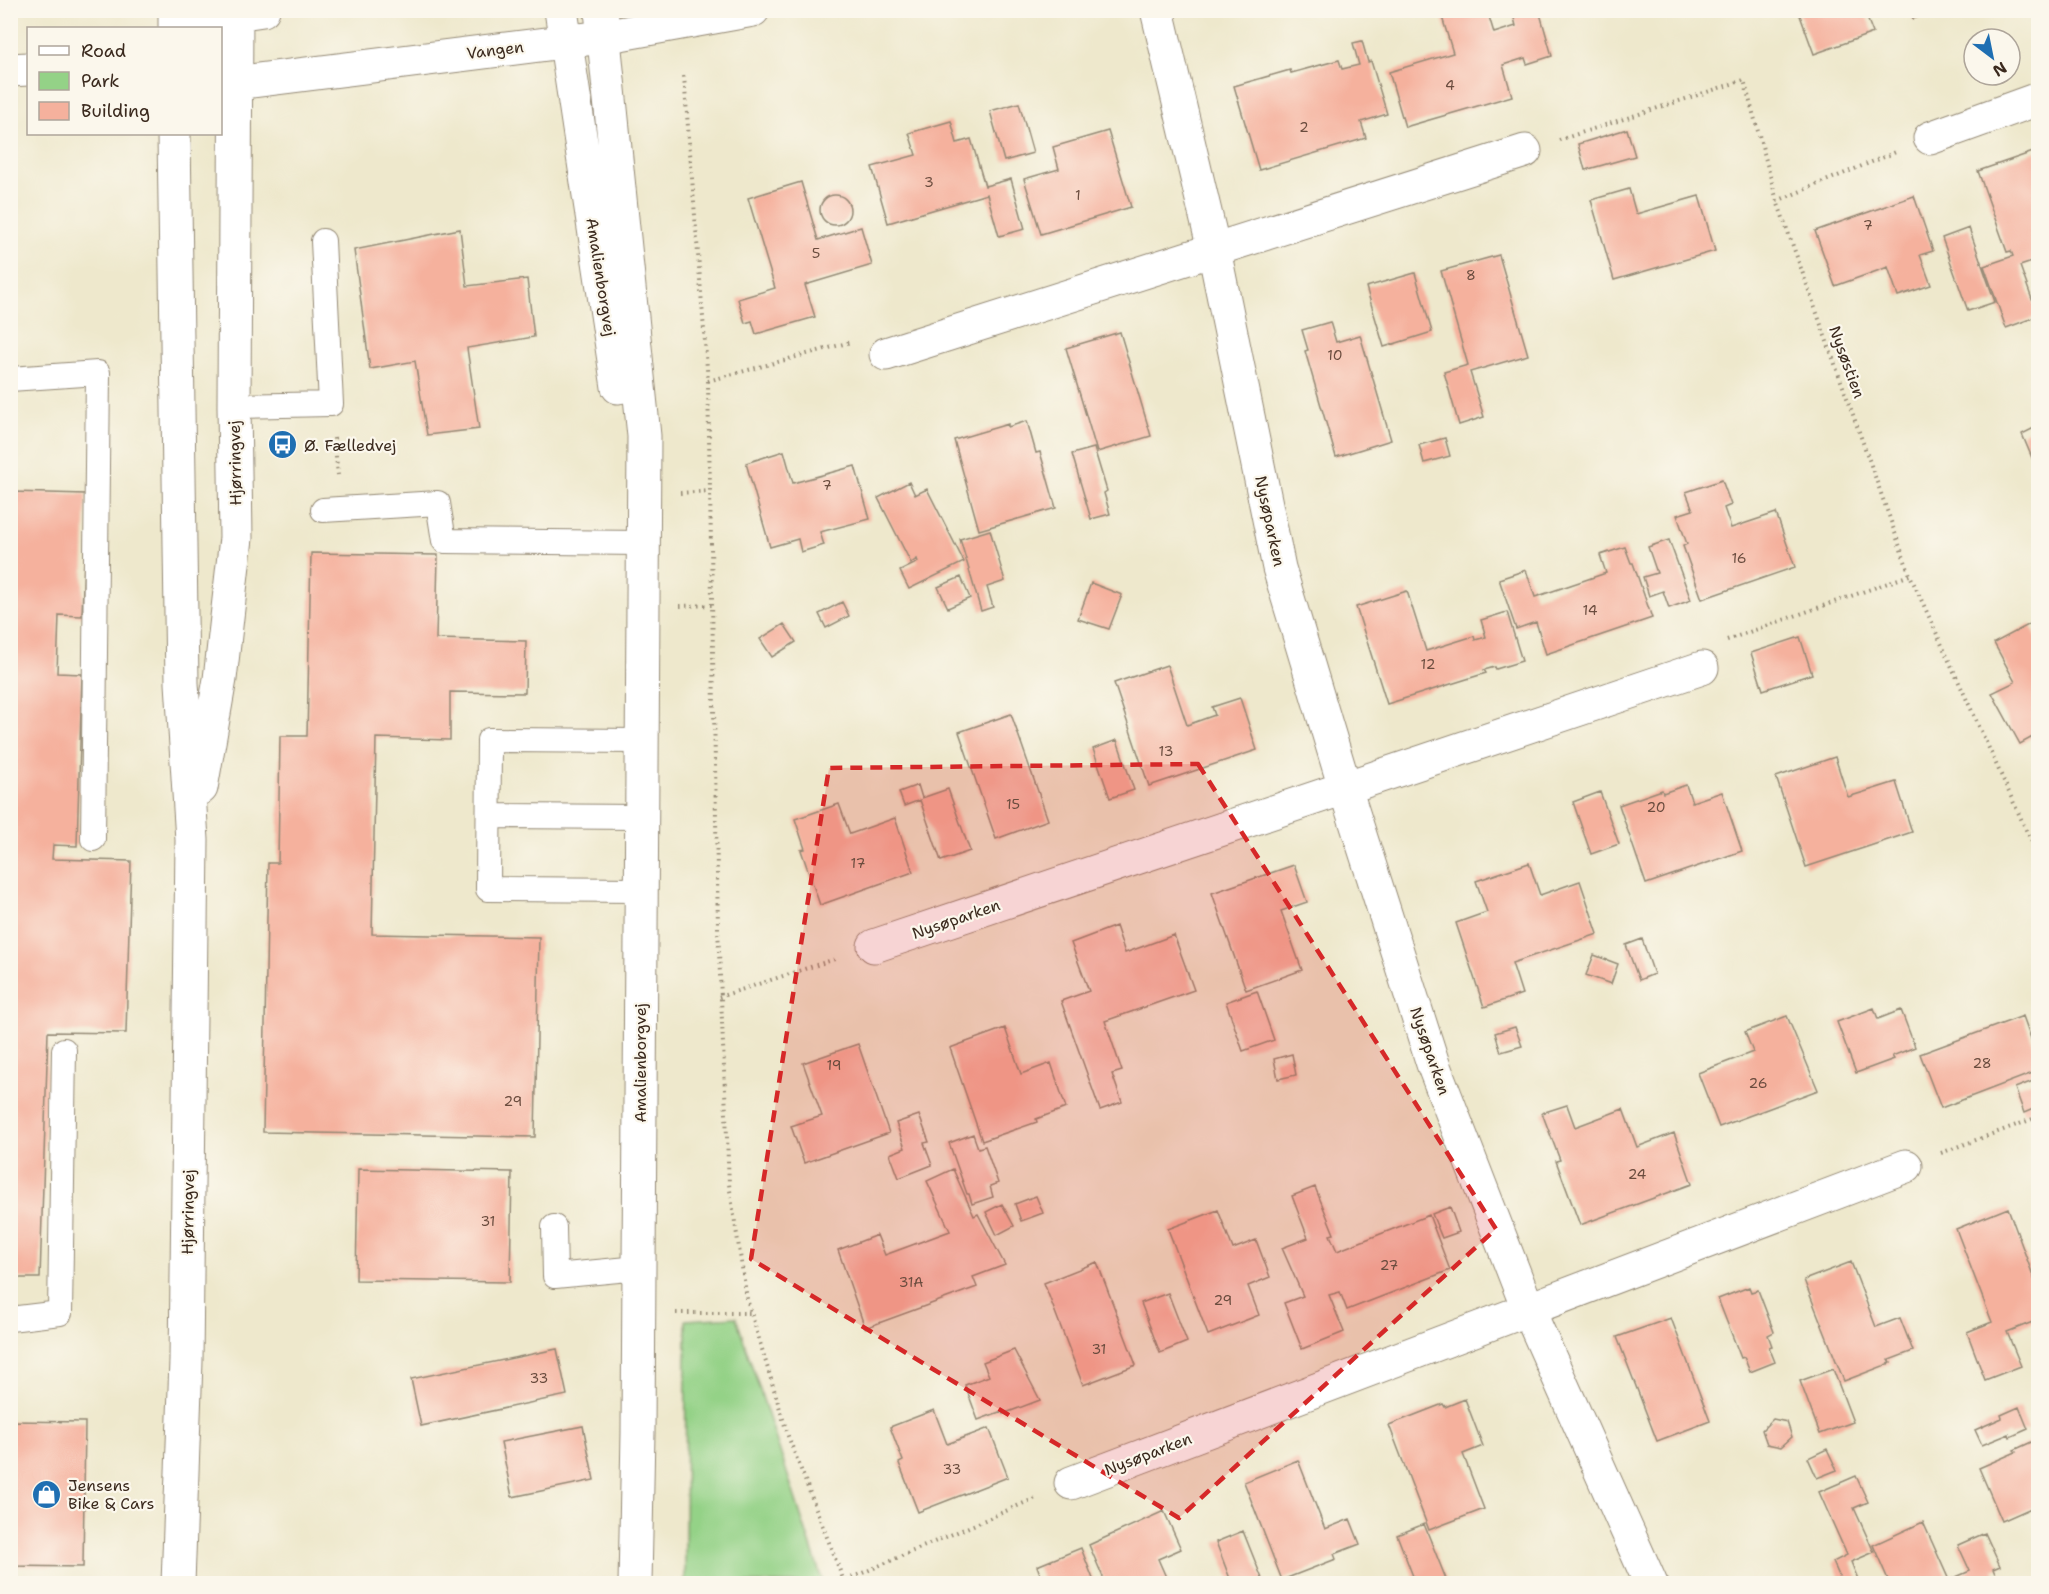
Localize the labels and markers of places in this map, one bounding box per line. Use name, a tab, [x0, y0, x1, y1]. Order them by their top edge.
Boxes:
bus stop icon: Ø. Fælledvej	[267, 429, 299, 461]
place label: Ø. Fælledvej	[304, 435, 396, 456]
place label: Jensens Bike & Cars	[68, 1475, 155, 1514]
shop icon: Jensens Bike & Cars	[31, 1478, 63, 1510]

